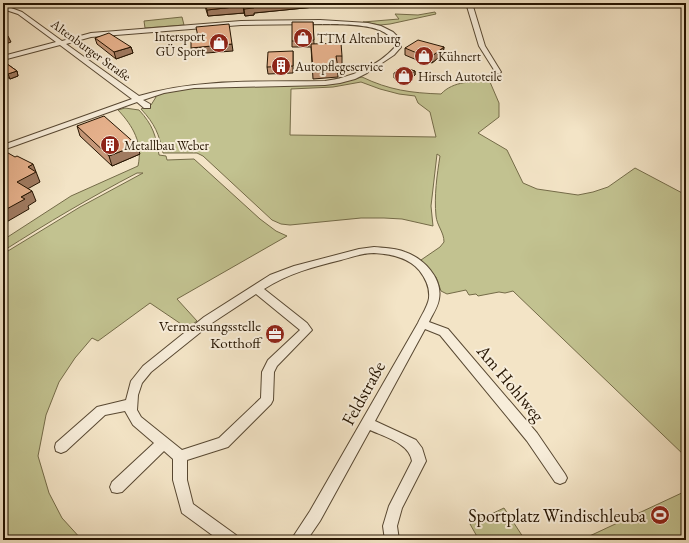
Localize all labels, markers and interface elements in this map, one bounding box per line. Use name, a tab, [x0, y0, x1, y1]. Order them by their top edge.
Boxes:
street label: Altenburger Straße	[47, 15, 134, 85]
shop icon: TTM Altenburg	[292, 27, 314, 49]
place label: Intersport GÜ Sport	[154, 28, 205, 60]
place label: TTM Altenburg	[317, 30, 401, 47]
shop icon: Intersport GÜ Sport	[208, 32, 230, 54]
shop icon: Kühnert	[413, 45, 435, 67]
place label: Kühnert	[438, 48, 481, 65]
building icon: Autopflegeservice	[270, 55, 292, 77]
place label: Autopflegeservice	[294, 58, 383, 75]
shop icon: Hirsch Autoteile	[393, 65, 415, 87]
place label: Hirsch Autoteile	[418, 68, 502, 85]
building icon: Metallbau Weber	[99, 134, 121, 156]
place label: Metallbau Weber	[124, 137, 210, 154]
place label: Vermessungsstelle Kotthoff	[159, 316, 263, 352]
office icon: Vermessungsstelle Kotthoff	[264, 323, 286, 345]
street label: Am Hohlweg	[471, 339, 550, 426]
street label: Feldstraße	[336, 357, 390, 429]
place label: Sportplatz Windischleuba	[468, 504, 647, 527]
sports icon: Sportplatz Windischleuba	[649, 504, 671, 526]

